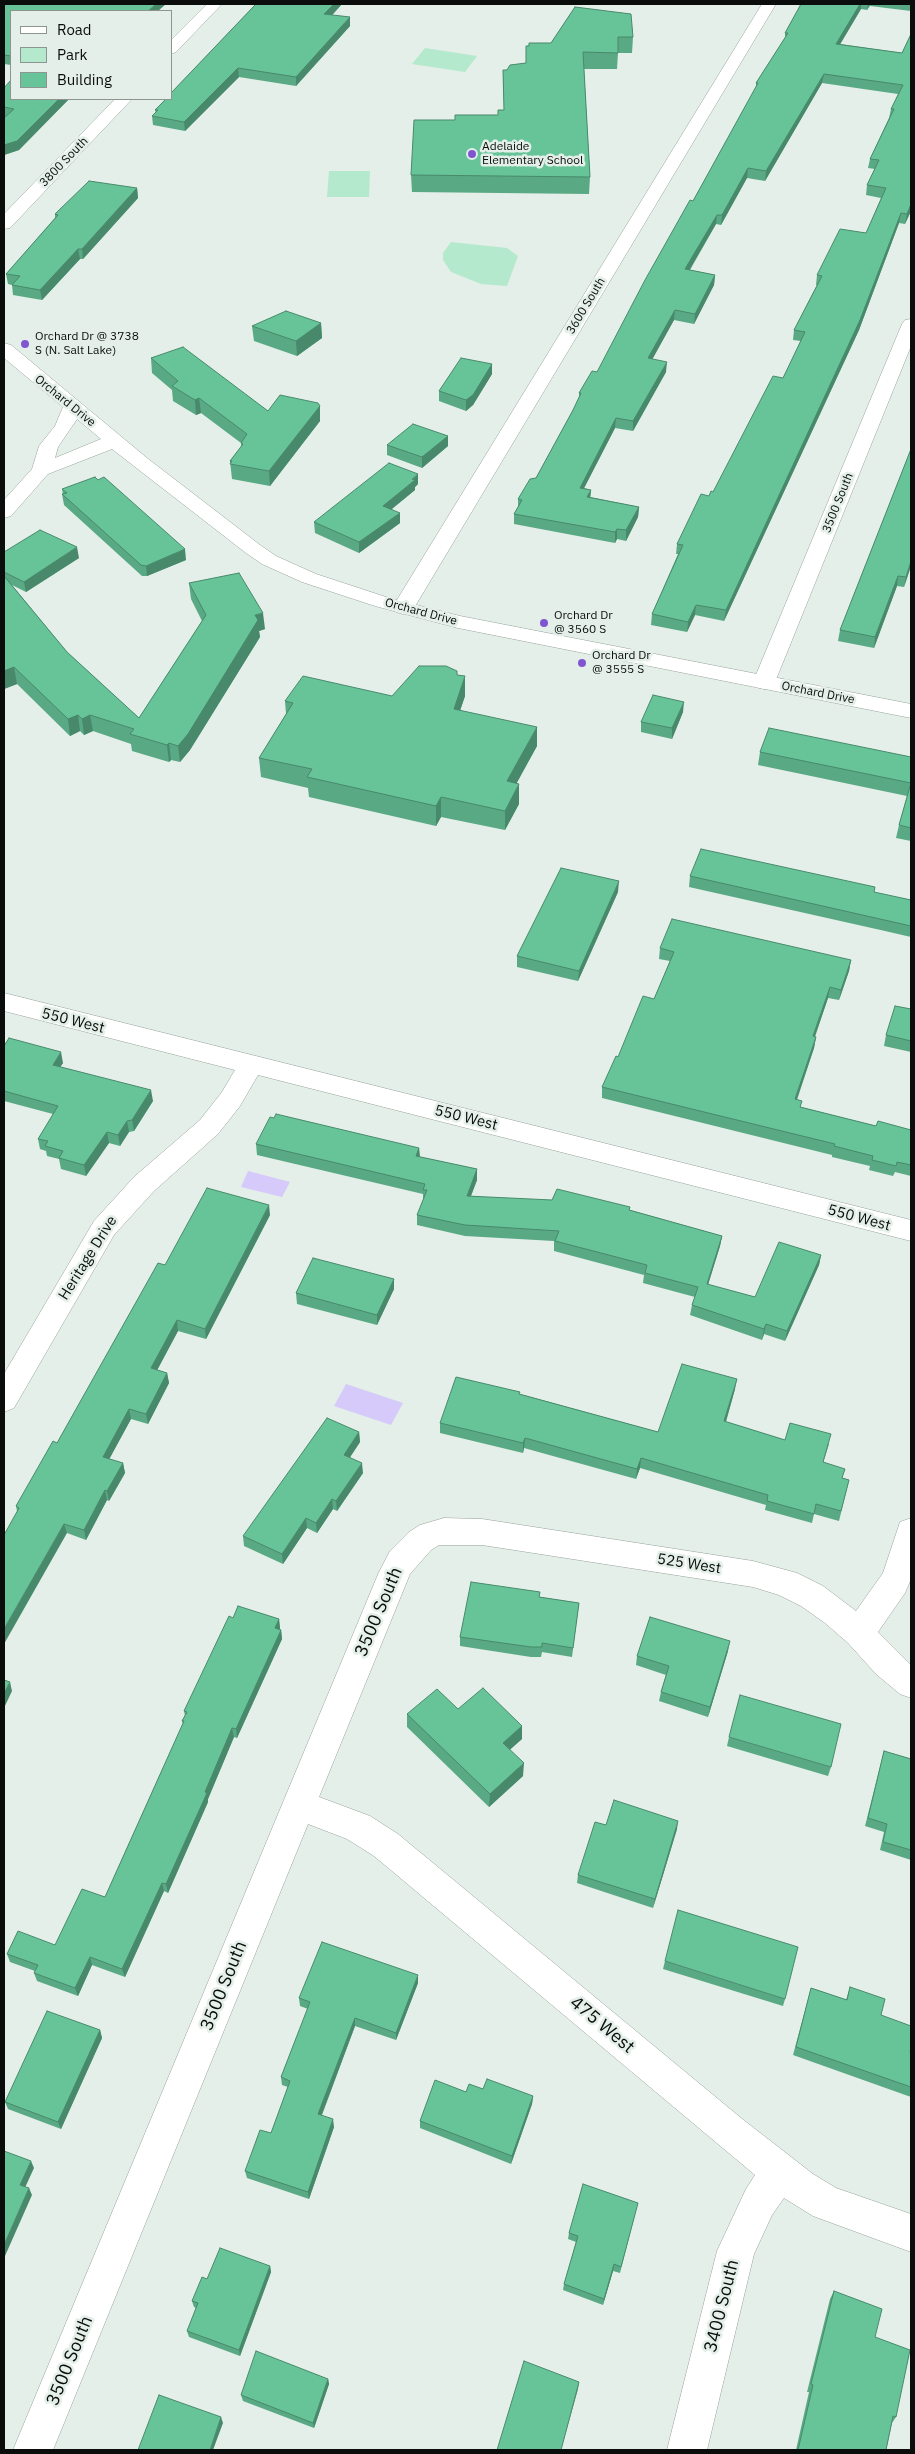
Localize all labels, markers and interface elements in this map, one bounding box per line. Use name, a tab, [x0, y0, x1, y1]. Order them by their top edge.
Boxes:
legend	[10, 10, 172, 100]
text: Road	[57, 20, 92, 39]
text: Park	[57, 45, 87, 64]
text: Building	[57, 70, 112, 89]
street label: 3800 South	[37, 134, 91, 190]
place label: Adelaide Elementary School	[482, 140, 583, 168]
marker: Adelaide Elementary School	[466, 148, 478, 160]
street label: 3600 South	[564, 275, 608, 337]
place label: Orchard Dr @ 3738 S (N. Salt Lake)	[35, 330, 139, 358]
marker: Orchard Dr @ 3738 S (N. Salt Lake)	[19, 338, 31, 350]
street label: Orchard Drive	[32, 372, 98, 430]
street label: 3500 South	[819, 471, 857, 535]
street label: Orchard Drive	[383, 595, 459, 629]
place label: Orchard Dr @ 3560 S	[554, 609, 613, 637]
marker: Orchard Dr @ 3560 S	[538, 617, 550, 629]
place label: Orchard Dr @ 3555 S	[592, 649, 651, 677]
marker: Orchard Dr @ 3555 S	[576, 657, 588, 669]
street label: Orchard Drive	[780, 679, 856, 707]
street label: 550 West	[40, 1004, 106, 1038]
street label: 550 West	[433, 1101, 499, 1135]
street label: 550 West	[826, 1201, 892, 1235]
street label: Heritage Drive	[55, 1213, 121, 1303]
street label: 525 West	[656, 1550, 722, 1578]
street label: 3500 South	[351, 1564, 407, 1660]
street label: 3500 South	[196, 1938, 252, 2034]
street label: 475 West	[565, 1992, 639, 2058]
street label: 3400 South	[700, 2257, 744, 2355]
street label: 3500 South	[42, 2313, 98, 2409]

